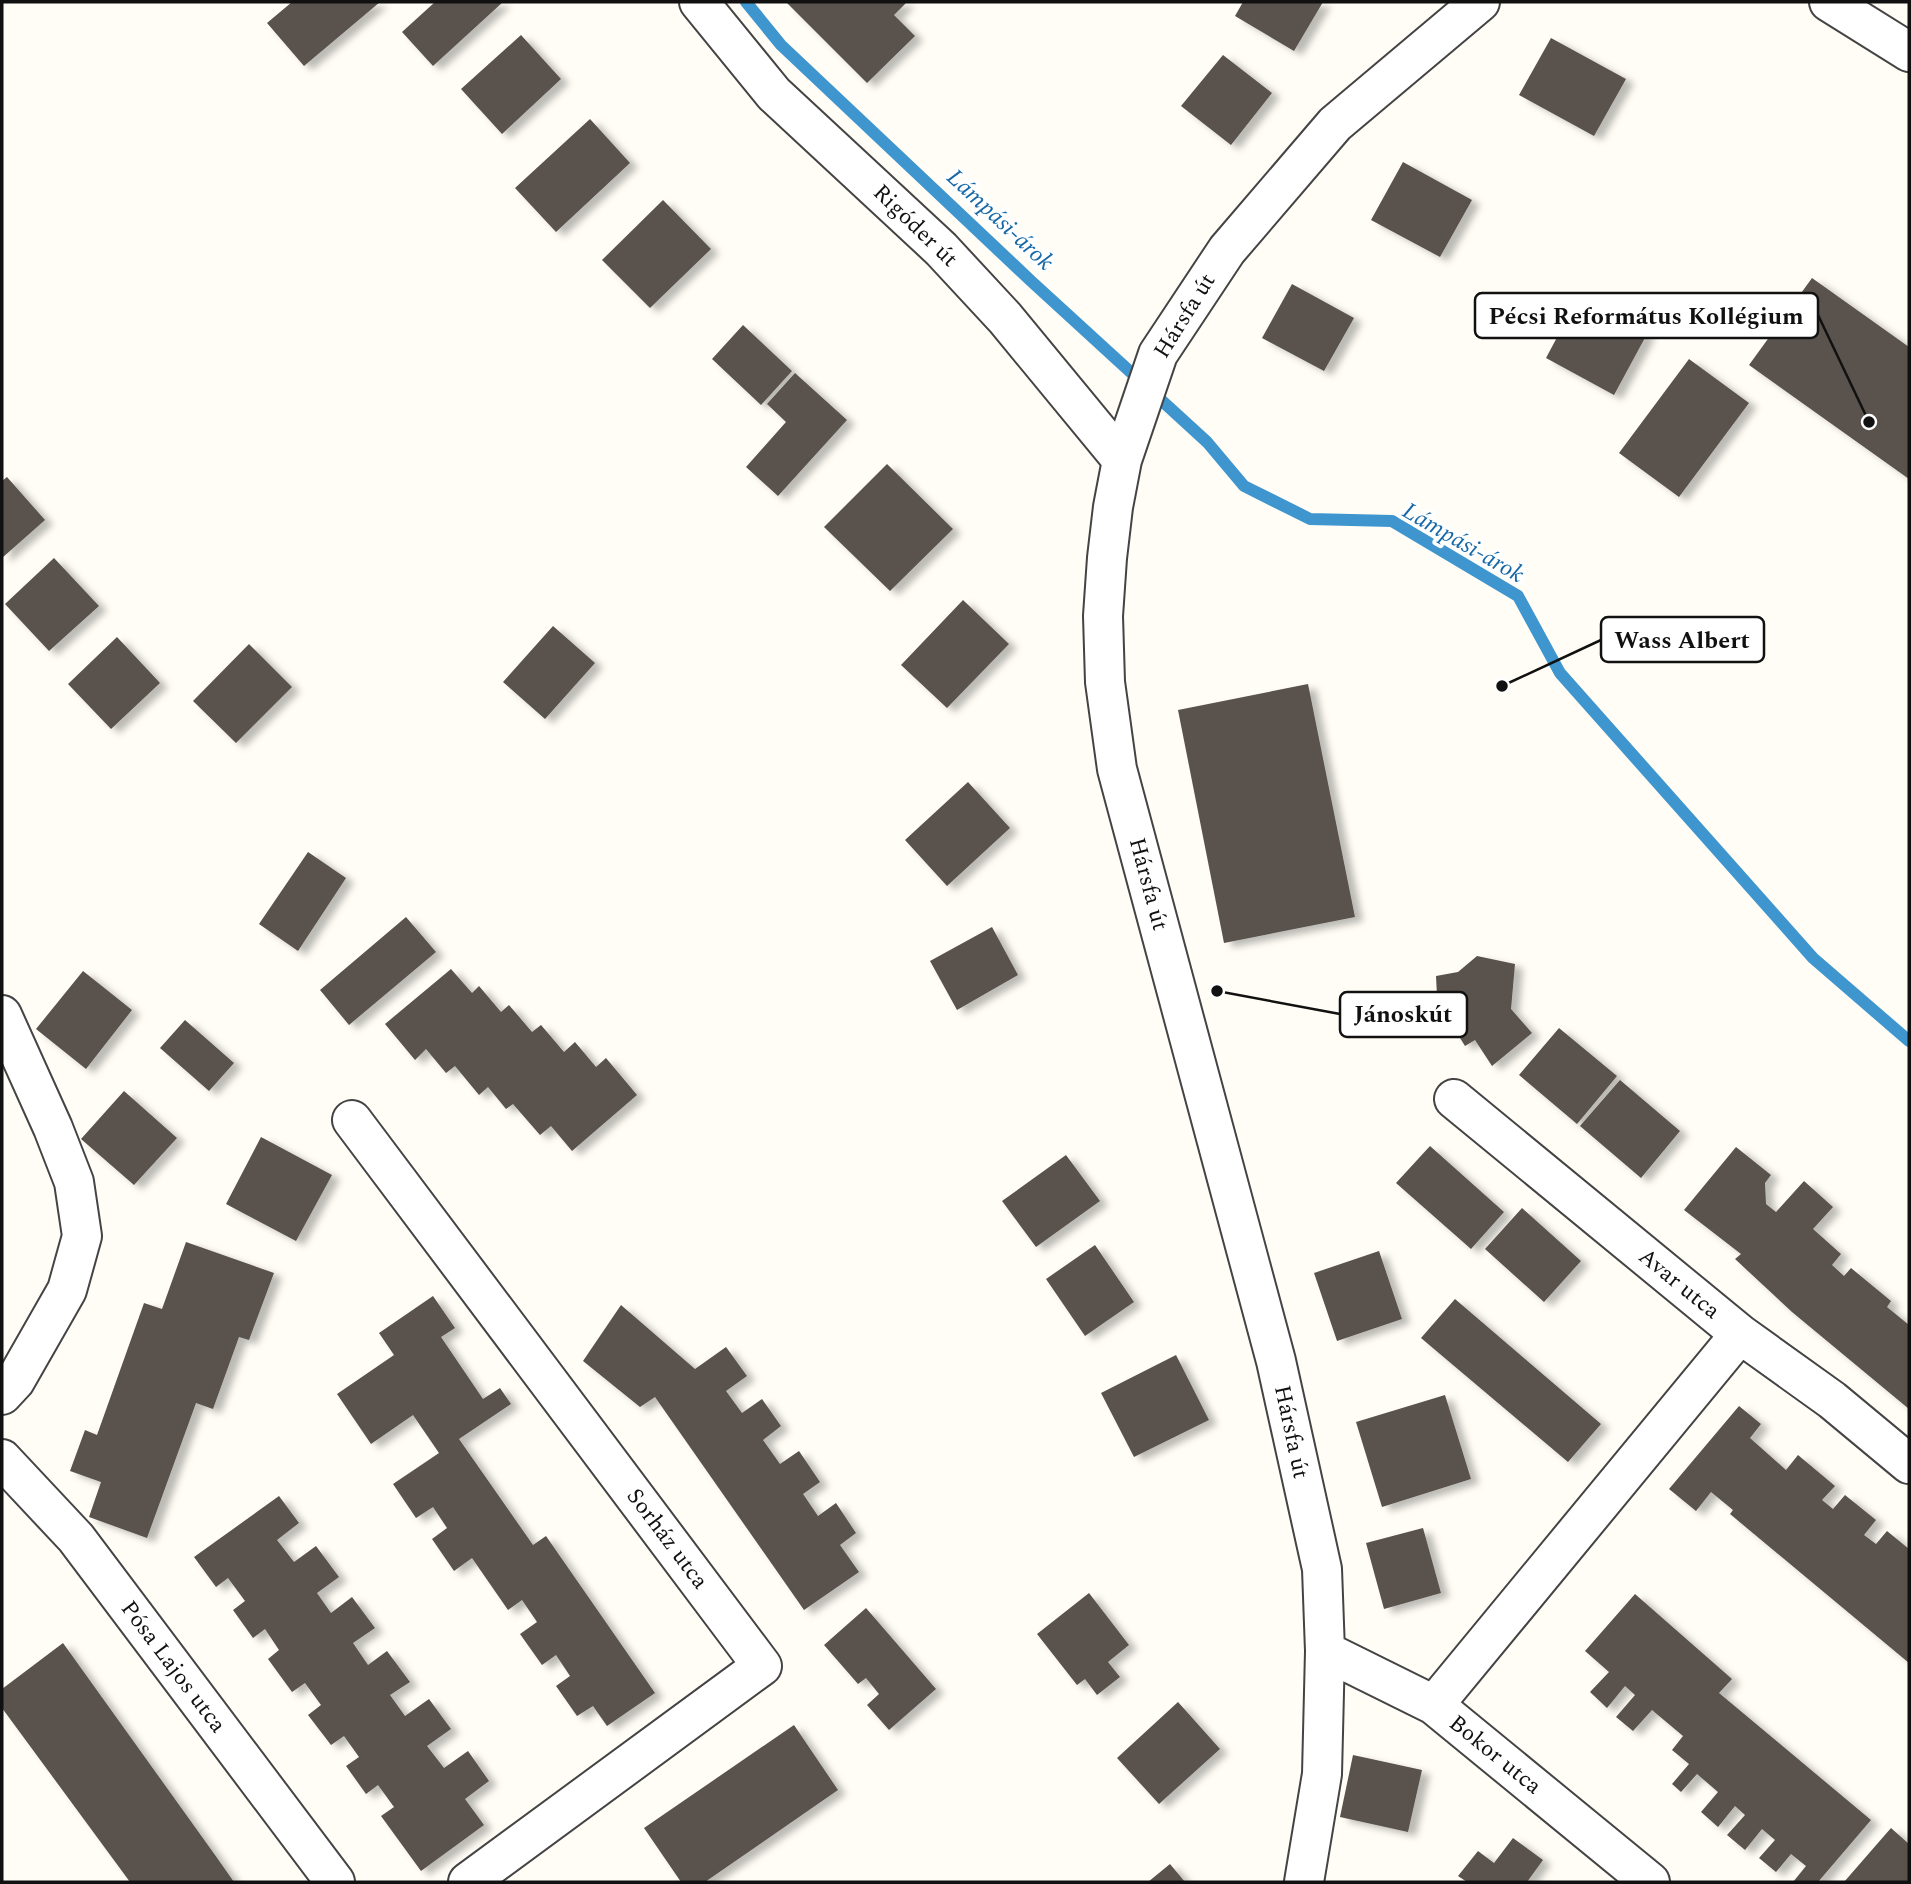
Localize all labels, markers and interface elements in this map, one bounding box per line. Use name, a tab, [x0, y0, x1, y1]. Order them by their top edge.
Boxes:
water label: Lámpási-árok	[938, 160, 1062, 280]
street label: Rigóder út	[864, 176, 966, 276]
street label: Hársfa út	[1145, 267, 1225, 365]
callout: Pécsi Református Kollégium	[1475, 293, 1818, 338]
text: Pécsi Református Kollégium	[1488, 299, 1804, 335]
water label: Lámpási-árok	[1395, 493, 1531, 593]
callout: Wass Albert	[1601, 617, 1764, 662]
text: Wass Albert	[1614, 623, 1750, 659]
street label: Hársfa út	[1119, 834, 1177, 934]
callout: Jánoskút	[1340, 992, 1467, 1037]
text: Jánoskút	[1354, 997, 1452, 1033]
street label: Avar utca	[1630, 1240, 1728, 1328]
street label: Hársfa út	[1264, 1382, 1318, 1482]
street label: Sorház utca	[617, 1481, 717, 1597]
street label: Pósa Lajos utca	[111, 1593, 235, 1741]
street label: Bokor utca	[1441, 1707, 1549, 1803]

